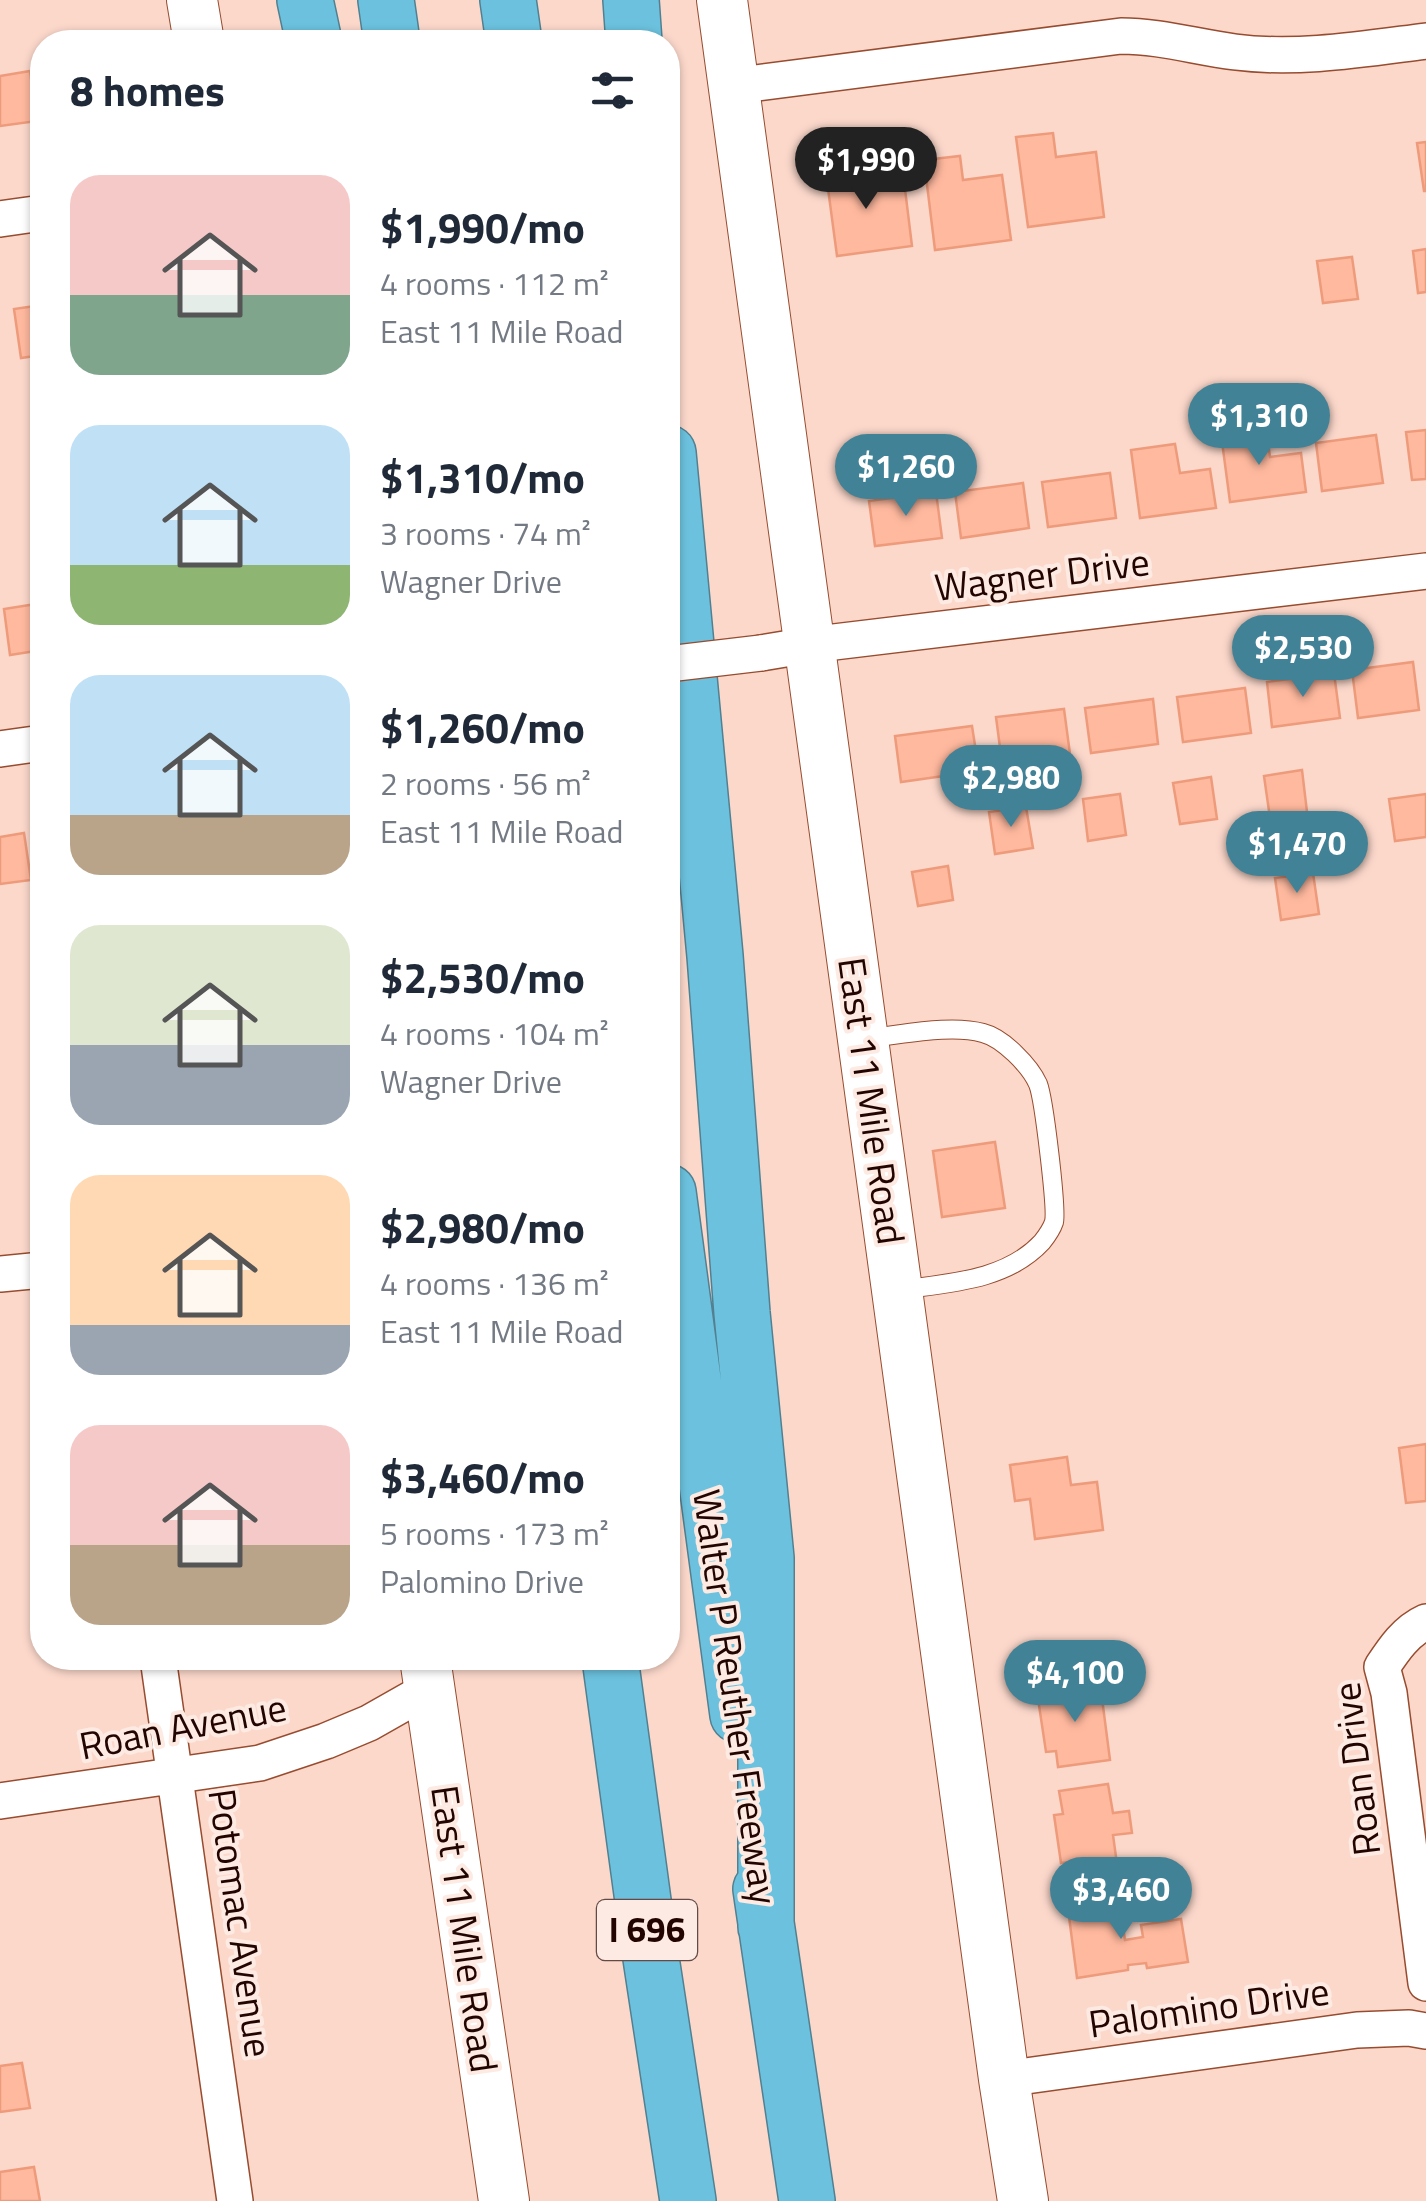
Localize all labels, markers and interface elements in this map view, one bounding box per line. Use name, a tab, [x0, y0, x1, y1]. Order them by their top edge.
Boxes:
text: 8 homes	[70, 58, 225, 122]
icon: filters	[585, 63, 640, 118]
pin: $1,990	[785, 127, 947, 212]
text: $1,990	[817, 135, 915, 183]
text: $1,990/mo	[380, 195, 585, 259]
icon: home	[150, 215, 270, 335]
text: 4 rooms · 112 m²	[380, 259, 609, 307]
text: East 11 Mile Road	[380, 307, 624, 355]
pin: $1,310	[1178, 383, 1340, 468]
text: $1,310	[1210, 391, 1308, 439]
pin: $1,260	[825, 434, 987, 519]
text: $1,260	[857, 442, 955, 490]
text: $1,310/mo	[380, 445, 585, 509]
icon: home	[150, 465, 270, 585]
text: 3 rooms · 74 m²	[380, 509, 591, 557]
street label: Wagner Drive	[931, 532, 1153, 616]
text: Wagner Drive	[380, 557, 562, 605]
pin: $2,530	[1222, 615, 1384, 700]
text: $2,530	[1254, 623, 1352, 671]
text: $1,260/mo	[380, 695, 585, 759]
icon: home	[150, 715, 270, 835]
pin: $2,980	[930, 745, 1092, 830]
text: $2,980	[962, 753, 1060, 801]
text: 2 rooms · 56 m²	[380, 759, 591, 807]
text: East 11 Mile Road	[380, 807, 624, 855]
pin: $1,470	[1216, 811, 1378, 896]
text: $1,470	[1248, 819, 1346, 867]
text: $2,530/mo	[380, 945, 585, 1009]
street label: East 11 Mile Road	[823, 954, 921, 1248]
icon: home	[150, 965, 270, 1085]
text: 4 rooms · 104 m²	[380, 1009, 609, 1057]
text: Wagner Drive	[380, 1057, 562, 1105]
text: $2,980/mo	[380, 1195, 585, 1259]
icon: home	[150, 1215, 270, 1335]
text: 4 rooms · 136 m²	[380, 1259, 609, 1307]
text: East 11 Mile Road	[380, 1307, 624, 1355]
text: $3,460/mo	[380, 1445, 585, 1509]
icon: home	[150, 1465, 270, 1585]
street label: Walter P Reuther Freeway	[678, 1485, 794, 1908]
text: 5 rooms · 173 m²	[380, 1509, 609, 1557]
text: Palomino Drive	[380, 1557, 584, 1605]
pin: $4,100	[994, 1640, 1156, 1725]
text: $4,100	[1026, 1648, 1124, 1696]
street label: Roan Avenue	[74, 1678, 291, 1775]
street label: Roan Drive	[1317, 1679, 1395, 1859]
street label: East 11 Mile Road	[416, 1782, 514, 2076]
street label: Potomac Avenue	[193, 1785, 289, 2061]
pin: $3,460	[1040, 1857, 1202, 1942]
text: $3,460	[1072, 1865, 1170, 1913]
road number: I 696	[597, 1900, 697, 1960]
street label: Palomino Drive	[1085, 1961, 1333, 2053]

